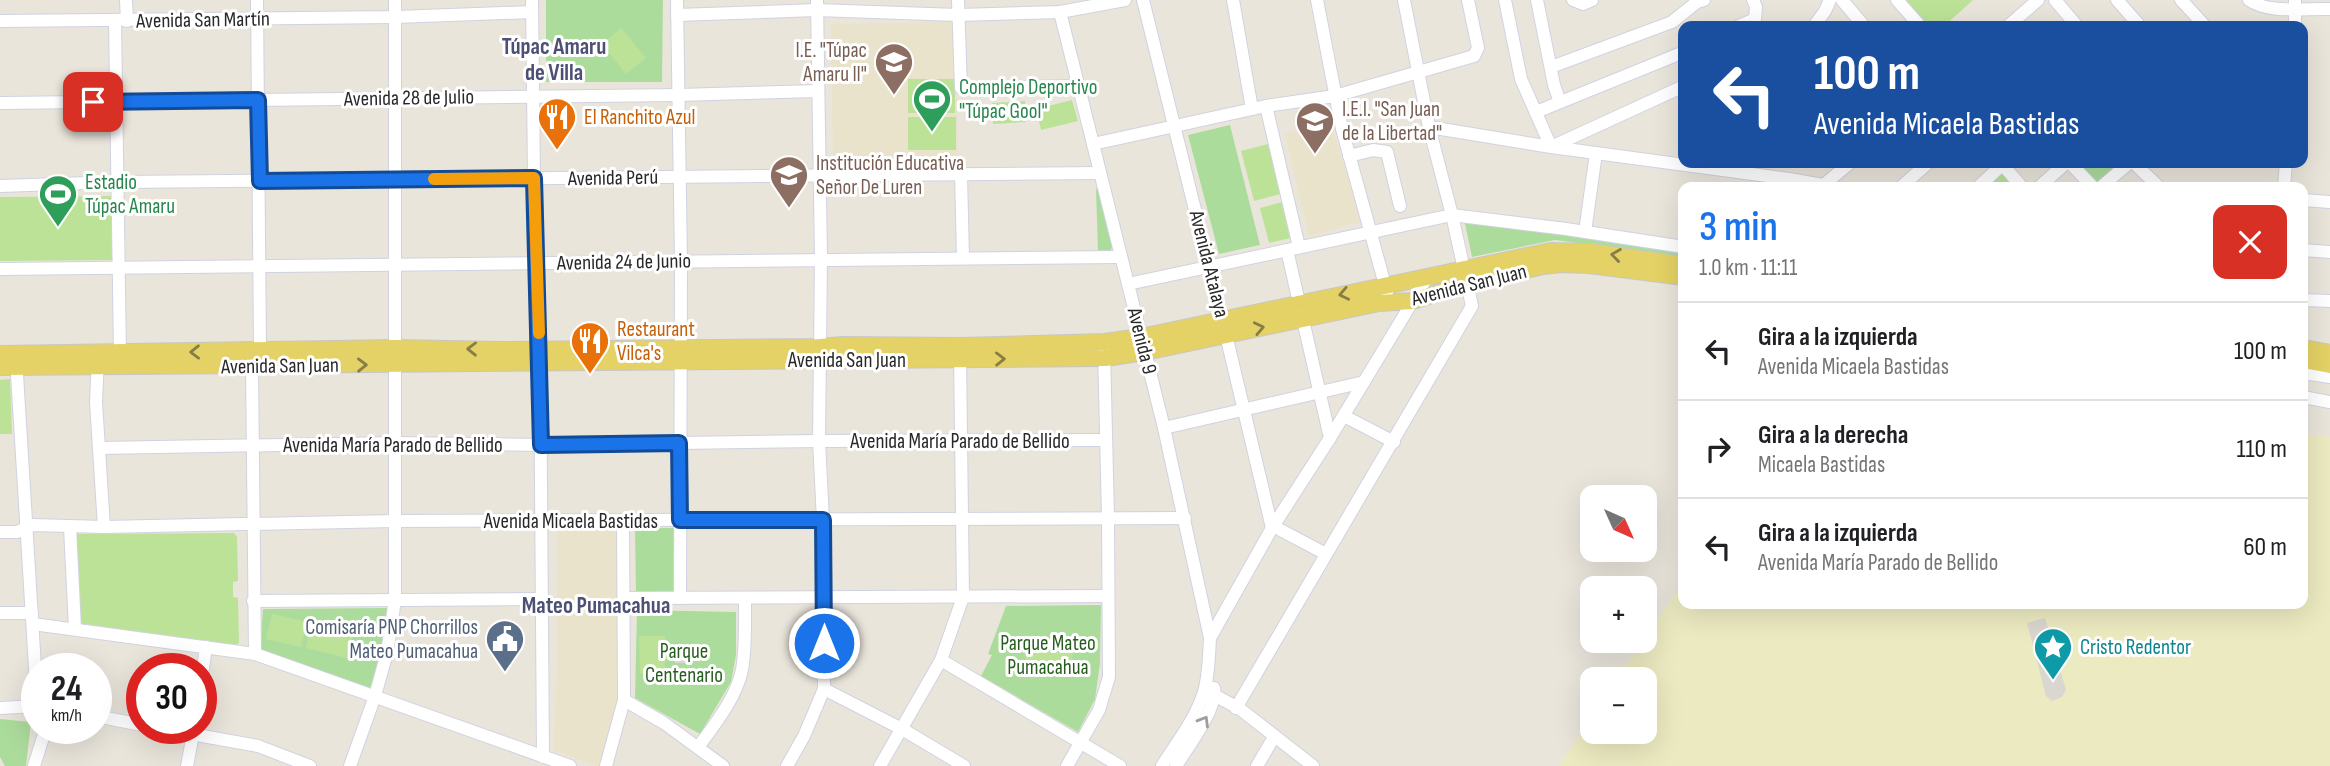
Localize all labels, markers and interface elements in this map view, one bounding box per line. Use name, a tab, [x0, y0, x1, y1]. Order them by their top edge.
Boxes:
street label: Avenida San Martín	[135, 6, 270, 34]
district label: Túpac Amaru de Villa	[502, 33, 606, 87]
place label: I.E. "Túpac Amaru II"	[796, 38, 867, 87]
school or university icon: I.E. "Túpac Amaru II"	[873, 41, 915, 96]
text: 100 m	[1814, 45, 1920, 104]
icon: left	[1699, 49, 1790, 140]
pin	[63, 72, 123, 132]
place label: Complejo Deportivo "Túpac Gool"	[959, 75, 1098, 124]
sports icon: Complejo Deportivo "Túpac Gool"	[911, 78, 953, 133]
icon: arrive	[74, 83, 112, 121]
street label: Avenida 28 de Julio	[343, 84, 474, 112]
restaurant icon: El Ranchito Azul	[536, 96, 578, 151]
place label: I.E.I. "San Juan de la Libertad"	[1342, 97, 1442, 146]
school or university icon: I.E.I. "San Juan de la Libertad"	[1294, 100, 1336, 155]
place label: El Ranchito Azul	[584, 105, 695, 130]
text: Avenida Micaela Bastidas	[1814, 105, 2080, 144]
place label: Institución Educativa Señor De Luren	[816, 151, 964, 200]
school or university icon: Institución Educativa Señor De Luren	[768, 154, 810, 209]
street label: Avenida Perú	[567, 165, 658, 191]
place label: Estadio Túpac Amaru	[85, 170, 175, 219]
sports icon: Estadio Túpac Amaru	[37, 173, 79, 228]
text: 3 min	[1699, 202, 1778, 253]
button: close	[2213, 205, 2287, 279]
street label: Avenida Atalaya	[1183, 207, 1234, 320]
street label: Avenida 24 de Junio	[556, 248, 691, 276]
one-way arrow	[1610, 248, 1622, 263]
text: 1.0 km · 11:11	[1699, 254, 1797, 282]
street label: Avenida San Juan	[1408, 259, 1529, 312]
one-way arrow	[1338, 285, 1350, 300]
street label: Avenida 9	[1121, 304, 1162, 377]
place label: Restaurant Vilca's	[617, 317, 695, 366]
restaurant icon: Restaurant Vilca's	[569, 320, 611, 375]
one-way arrow	[1253, 321, 1265, 336]
text: Gira a la izquierda	[1758, 322, 1918, 353]
icon: left	[1699, 332, 1737, 370]
text: 100 m	[2234, 336, 2287, 367]
one-way arrow	[466, 341, 476, 357]
one-way arrow	[189, 344, 200, 360]
street label: Avenida San Juan	[787, 348, 906, 373]
one-way arrow	[995, 351, 1006, 367]
street label: Avenida San Juan	[220, 352, 339, 380]
text: Avenida Micaela Bastidas	[1758, 353, 1949, 381]
one-way arrow	[357, 357, 368, 373]
text: Gira a la derecha	[1758, 420, 1908, 451]
street label: Avenida María Parado de Bellido	[849, 429, 1070, 454]
icon: right	[1699, 430, 1737, 468]
street label: Avenida María Parado de Bellido	[282, 433, 503, 458]
text: 110 m	[2236, 434, 2287, 465]
text: Micaela Bastidas	[1758, 451, 1885, 479]
north arrow	[1580, 485, 1657, 562]
map controls	[1580, 485, 1657, 744]
street label: Avenida Micaela Bastidas	[483, 509, 658, 534]
text: Gira a la izquierda	[1758, 518, 1918, 549]
icon: left	[1699, 528, 1737, 566]
text: 60 m	[2243, 532, 2287, 563]
text: Avenida María Parado de Bellido	[1758, 549, 1998, 577]
button: +	[1580, 576, 1657, 653]
district label: Mateo Pumacahua	[522, 592, 670, 620]
position arrow	[787, 606, 861, 680]
place label: Comisaría PNP Chorrillos Mateo Pumacahua	[305, 615, 478, 664]
public building icon: Comisaría PNP Chorrillos Mateo Pumacahua	[484, 618, 526, 673]
place icon: Cristo Redentor	[2032, 626, 2074, 681]
park label: Parque Mateo Pumacahua	[1000, 631, 1096, 680]
place label: Cristo Redentor	[2080, 635, 2191, 660]
park label: Parque Centenario	[645, 639, 723, 688]
speed limit sign: 30	[126, 653, 217, 744]
button: −	[1580, 667, 1657, 744]
text: 24	[51, 668, 82, 711]
text: km/h	[51, 705, 82, 726]
one-way arrow	[1195, 715, 1208, 728]

